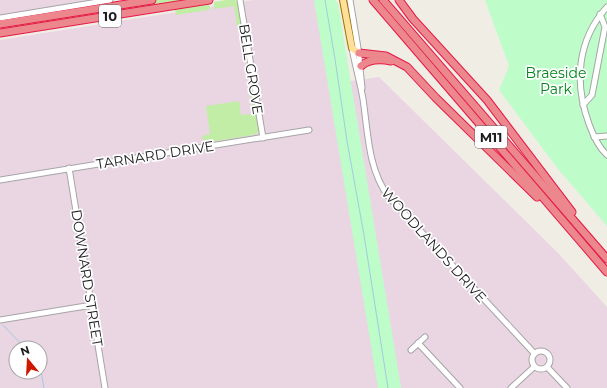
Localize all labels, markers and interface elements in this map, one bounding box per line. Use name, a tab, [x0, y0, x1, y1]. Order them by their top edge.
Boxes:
road number: 10	[99, 5, 121, 27]
street label: BELL GROVE	[235, 22, 267, 116]
park label: Braeside Park	[526, 64, 586, 98]
road number: M11	[475, 126, 507, 148]
street label: TARNARD DRIVE	[95, 137, 215, 173]
street label: WOODLANDS DRIVE	[378, 184, 490, 306]
street label: DOWNARD STREET	[67, 208, 107, 348]
north arrow	[8, 340, 48, 380]
text: N	[19, 342, 31, 359]

